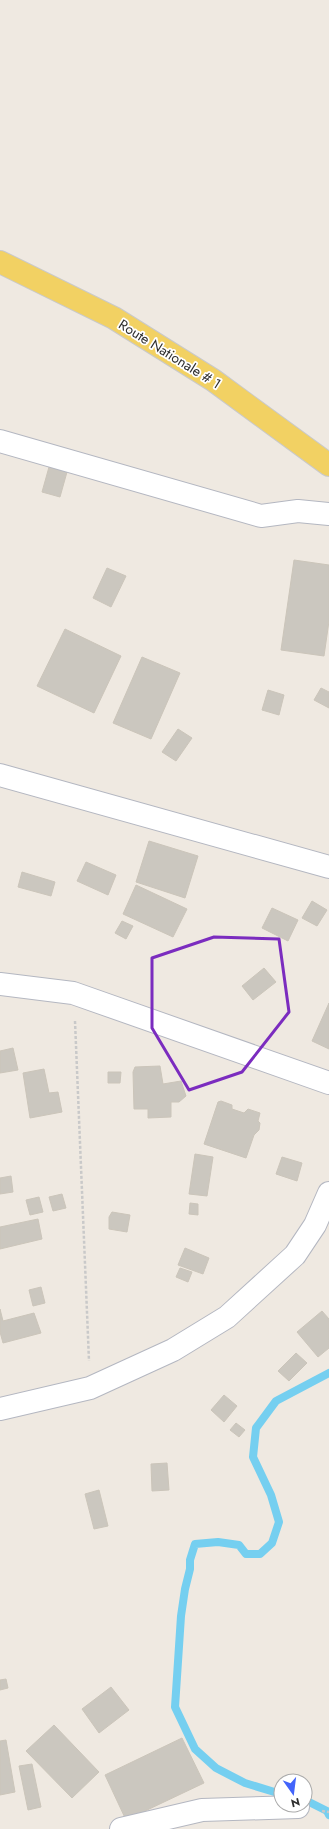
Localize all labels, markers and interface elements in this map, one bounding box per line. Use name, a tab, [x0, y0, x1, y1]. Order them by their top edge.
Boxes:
street label: Route Nationale # 1	[115, 314, 225, 394]
north arrow	[273, 1773, 313, 1813]
text: N	[289, 1794, 302, 1812]

